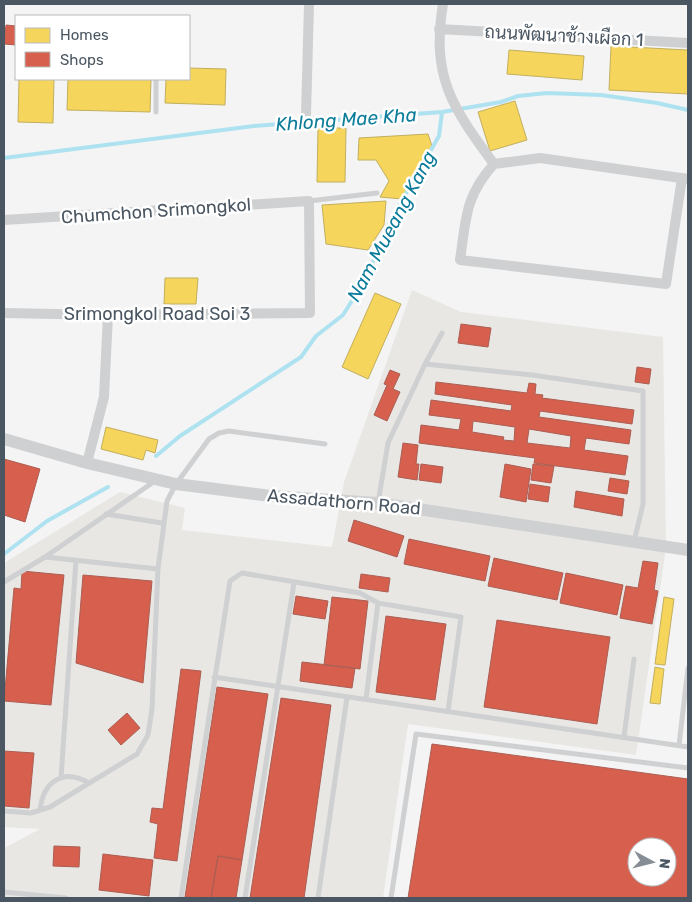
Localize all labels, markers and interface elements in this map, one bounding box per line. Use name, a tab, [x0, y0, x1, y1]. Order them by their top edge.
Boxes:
legend	[15, 15, 190, 80]
street label: ถนนพัฒนาช้างเผือก 1	[484, 20, 644, 51]
text: Homes	[60, 26, 109, 44]
text: Shops	[60, 51, 104, 69]
water label: Khlong Mae Kha	[275, 103, 417, 136]
water label: Nam Mueang Kang	[342, 147, 441, 305]
street label: Chumchon Srimongkol	[60, 193, 252, 229]
street label: Srimongkol Road Soi 3	[64, 303, 250, 325]
street label: Assadathorn Road	[266, 484, 422, 520]
north arrow	[627, 837, 677, 887]
text: N	[655, 857, 673, 870]

